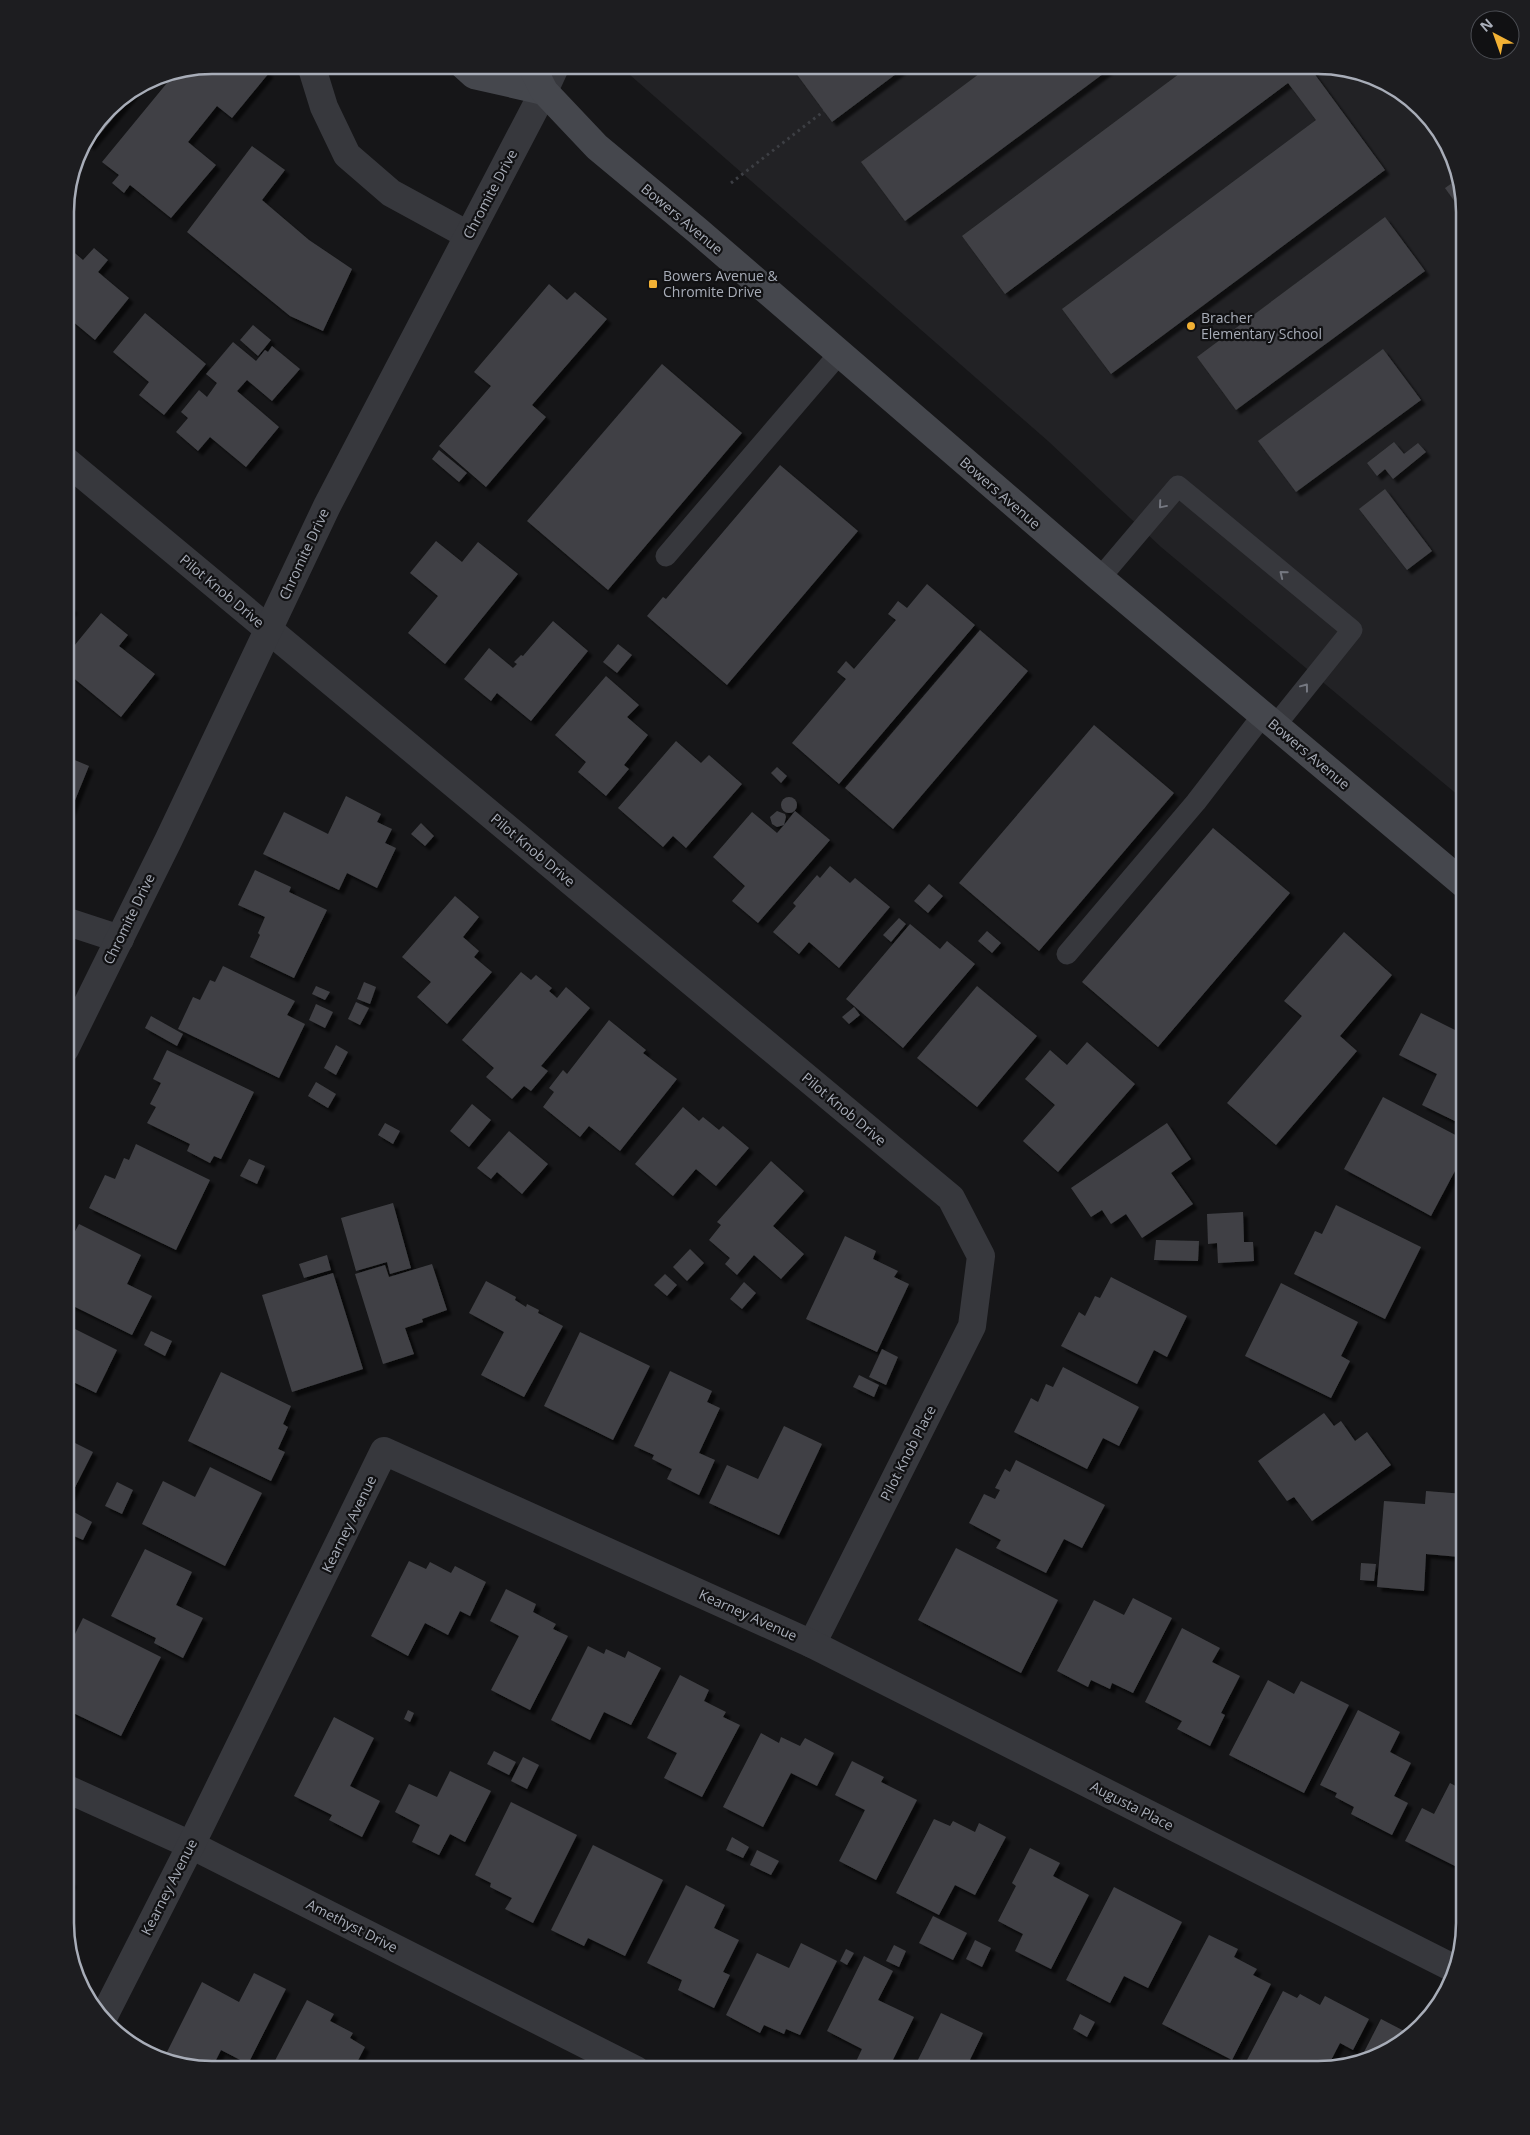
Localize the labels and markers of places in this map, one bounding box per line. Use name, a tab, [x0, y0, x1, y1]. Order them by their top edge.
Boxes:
place label: Bowers Avenue & Chromite Drive	[663, 266, 779, 301]
marker: Bowers Avenue & Chromite Drive	[647, 278, 659, 290]
place label: Bracher Elementary School	[1201, 308, 1322, 343]
marker: Bracher Elementary School	[1185, 320, 1197, 332]

